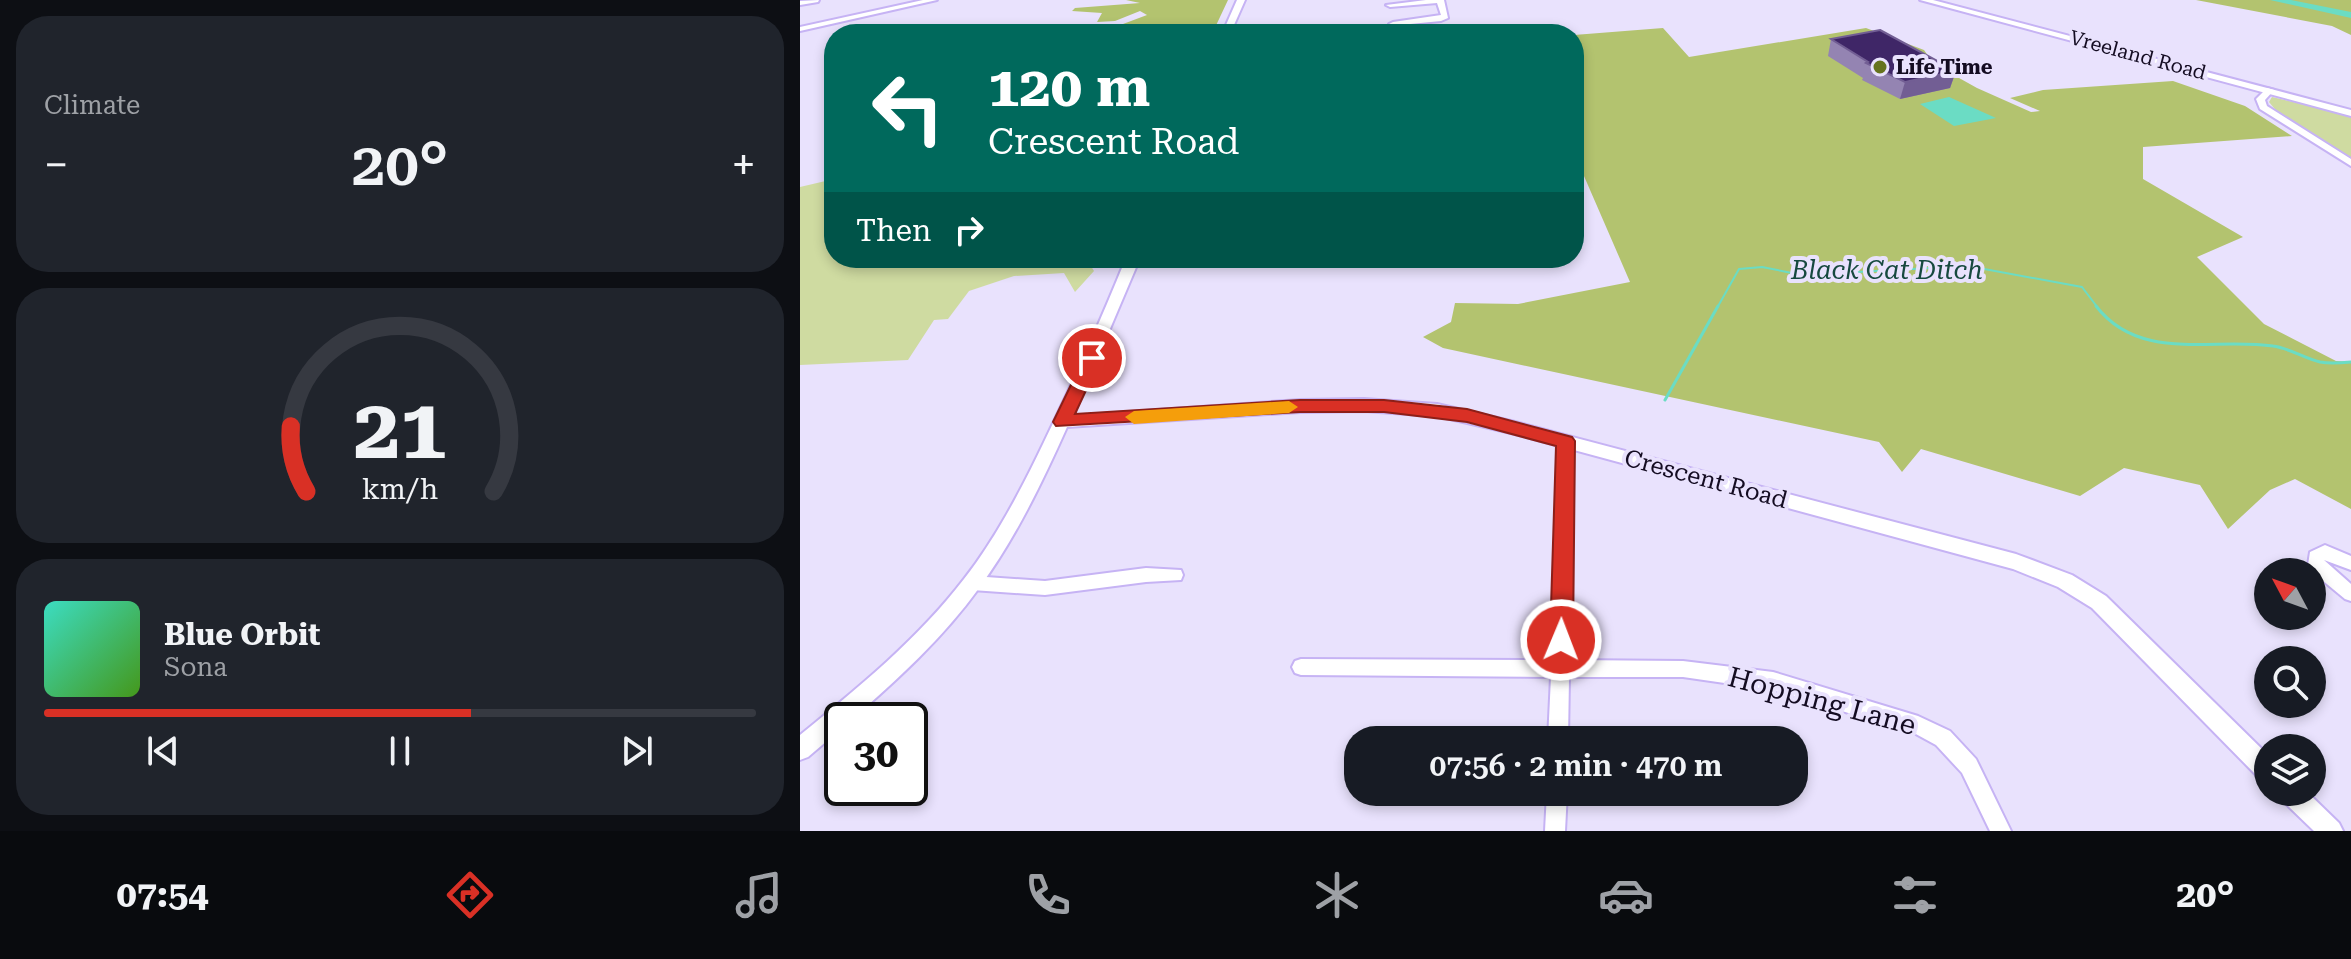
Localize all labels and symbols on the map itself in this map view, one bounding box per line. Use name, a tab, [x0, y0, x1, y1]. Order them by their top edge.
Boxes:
street label: Vreeland Road	[2067, 25, 2209, 85]
place label: Life Time	[1896, 55, 1993, 79]
marker: Life Time	[1871, 58, 1889, 76]
water label: Black Cat Ditch	[1790, 255, 1983, 285]
pin	[1058, 324, 1126, 392]
street label: Crescent Road	[1621, 444, 1791, 514]
north arrow	[2254, 558, 2326, 630]
position arrow	[1519, 598, 1603, 682]
street label: Hopping Lane	[1724, 660, 1920, 742]
speed limit sign: 30	[824, 702, 928, 806]

